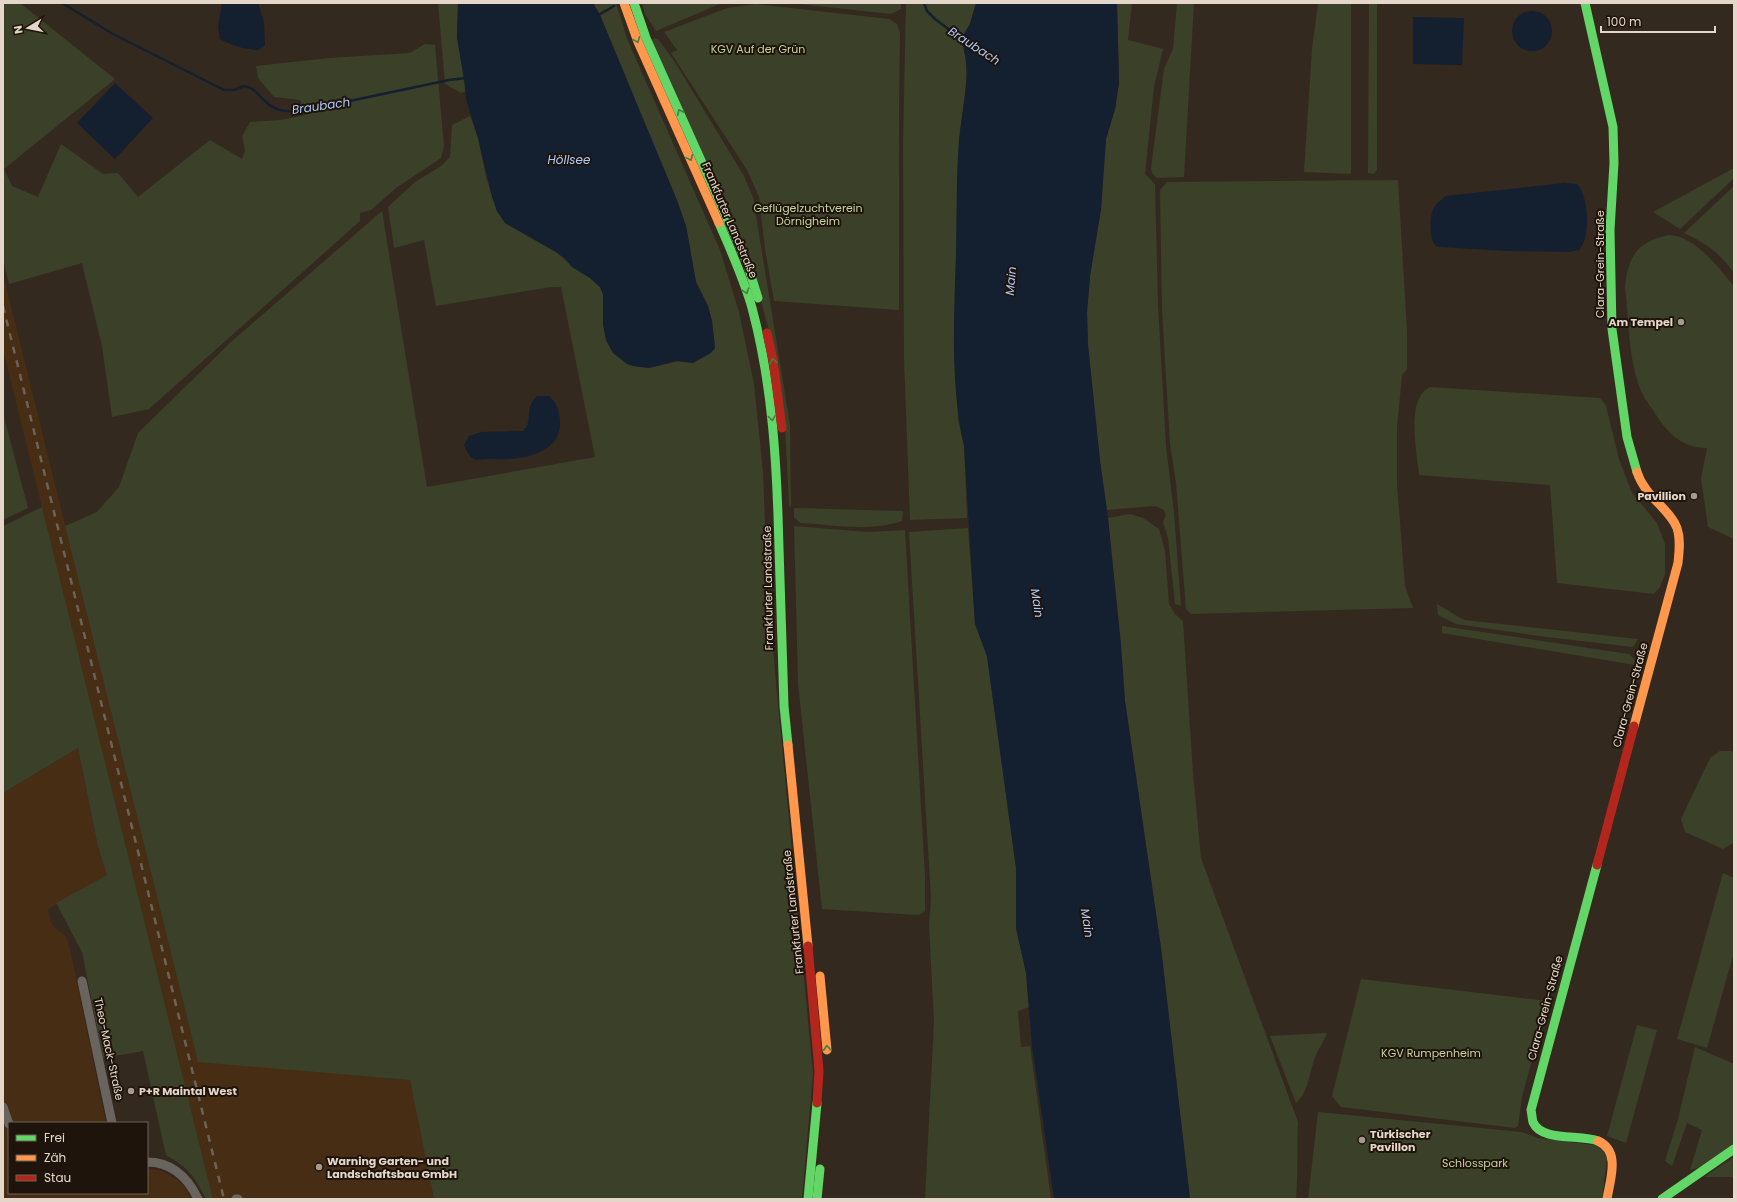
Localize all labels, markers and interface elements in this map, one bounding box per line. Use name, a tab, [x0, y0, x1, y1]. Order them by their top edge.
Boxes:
north arrow	[8, 8, 48, 48]
scale bar	[1601, 8, 1715, 34]
text: 100 m	[1607, 13, 1641, 30]
water label: Braubach	[945, 22, 1004, 69]
text: N	[10, 24, 27, 35]
one-way arrow	[632, 35, 640, 43]
park label: KGV Auf der Grün	[711, 41, 805, 57]
water label: Braubach	[291, 93, 351, 118]
one-way arrow	[677, 108, 685, 116]
water label: Höllsee	[547, 151, 591, 168]
one-way arrow	[686, 155, 694, 162]
street label: Frankfurter Landstraße	[698, 159, 762, 281]
park label: Geflügelzuchtverein Dörnigheim	[753, 200, 863, 229]
street label: Clara-Grein-Straße	[1592, 210, 1608, 318]
water label: Main	[1001, 266, 1020, 296]
one-way arrow	[742, 287, 750, 294]
place label: Am Tempel	[1608, 314, 1673, 330]
marker: Am Tempel	[1676, 317, 1686, 327]
one-way arrow	[770, 358, 778, 364]
one-way arrow	[768, 415, 777, 421]
place label: Pavillion	[1637, 488, 1686, 504]
marker: Pavillion	[1689, 491, 1699, 501]
street label: Frankfurter Landstraße	[759, 525, 777, 650]
water label: Main	[1027, 587, 1048, 619]
street label: Clara-Grein-Straße	[1608, 641, 1652, 749]
street label: Frankfurter Landstraße	[779, 849, 807, 975]
water label: Main	[1077, 907, 1098, 939]
street label: Clara-Grein-Straße	[1523, 954, 1567, 1062]
street label: Theo-Mack-Straße	[90, 996, 128, 1102]
one-way arrow	[823, 1045, 831, 1051]
park label: KGV Rumpenheim	[1381, 1045, 1481, 1061]
place label: P+R Maintal West	[139, 1083, 237, 1099]
marker: P+R Maintal West	[126, 1086, 136, 1096]
legend	[8, 1122, 148, 1194]
place label: Türkischer Pavillon	[1370, 1126, 1431, 1155]
text: Frei	[44, 1129, 65, 1146]
marker: Türkischer Pavillon	[1357, 1135, 1367, 1145]
text: Zäh	[44, 1149, 66, 1166]
place label: Warning Garten- und Landschaftsbau GmbH	[327, 1153, 457, 1182]
park label: Schlosspark	[1442, 1155, 1508, 1171]
marker: Warning Garten- und Landschaftsbau GmbH	[314, 1162, 324, 1172]
text: Stau	[44, 1169, 71, 1186]

